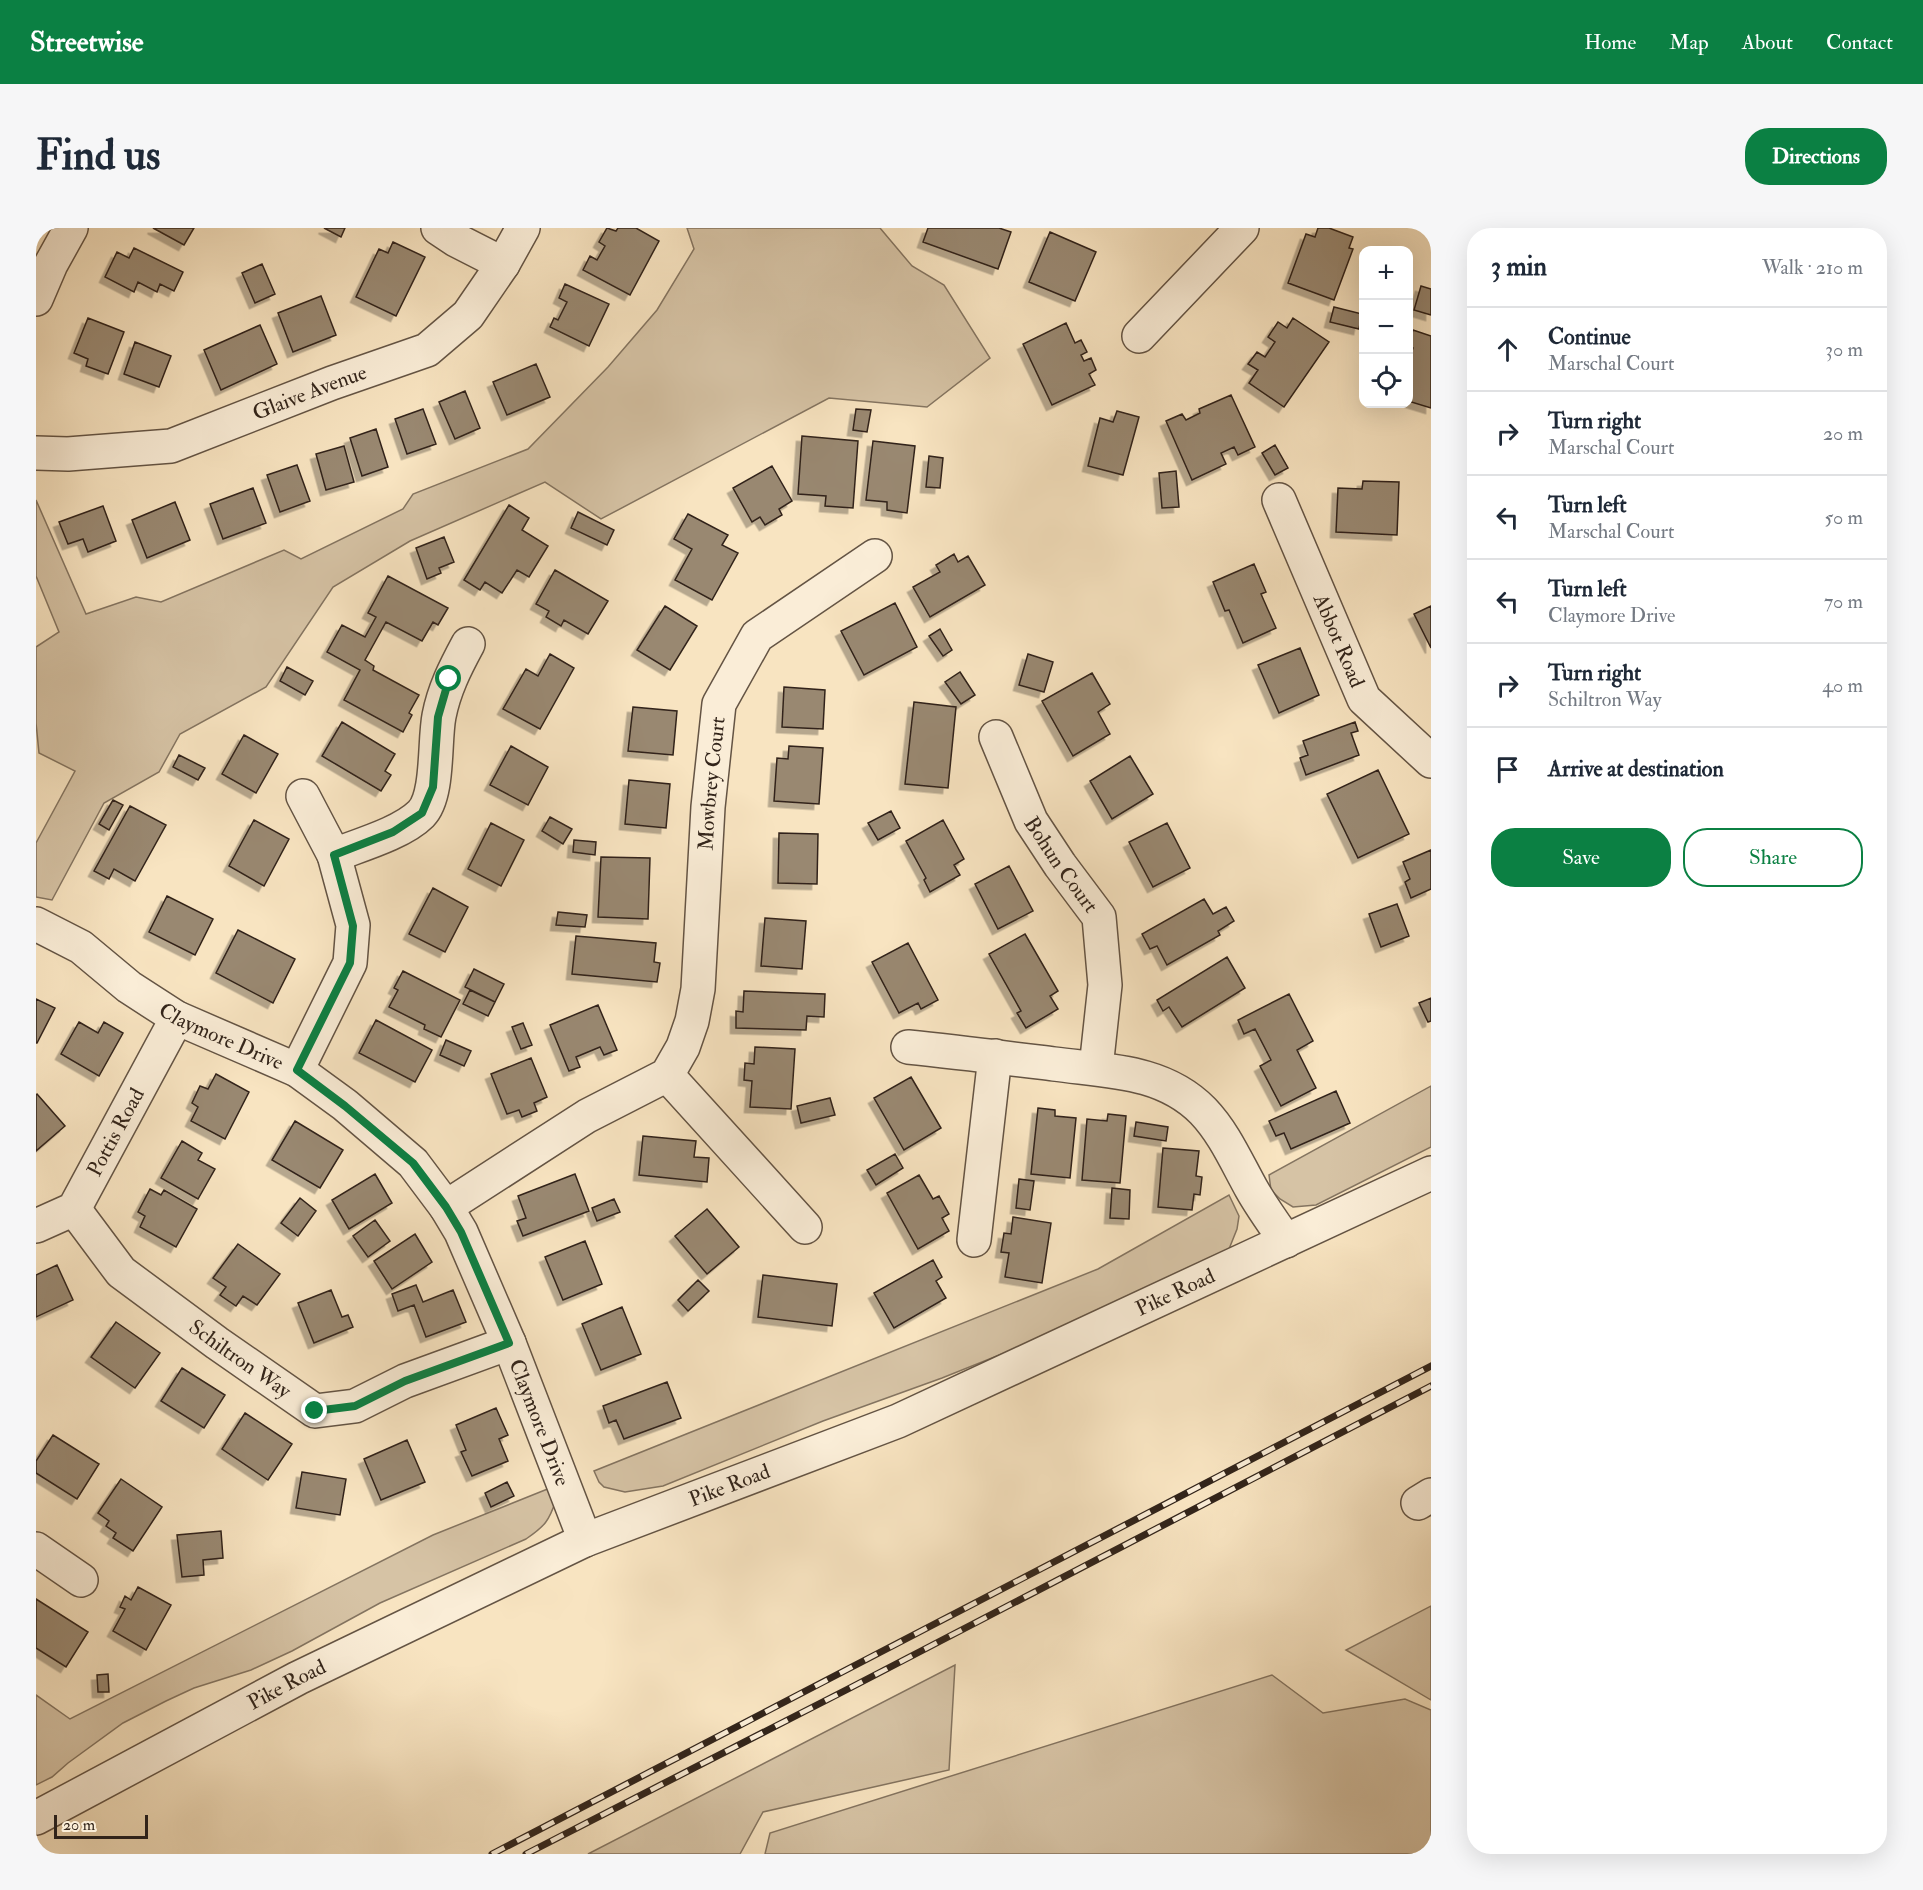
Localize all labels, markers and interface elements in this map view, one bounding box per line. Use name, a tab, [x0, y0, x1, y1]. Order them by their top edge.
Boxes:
text: Streetwise	[30, 25, 144, 60]
text: Home	[1584, 29, 1636, 56]
text: Map	[1669, 29, 1709, 56]
text: About	[1742, 29, 1793, 56]
text: Contact	[1826, 29, 1893, 56]
button: Directions	[1745, 128, 1887, 185]
text: Find us	[36, 130, 160, 182]
map controls	[1359, 246, 1413, 408]
button: +	[1359, 246, 1413, 300]
text: 3 min	[1491, 251, 1547, 283]
text: Walk · 210 m	[1762, 255, 1863, 280]
button: −	[1359, 300, 1413, 354]
text: Continue	[1548, 323, 1631, 351]
icon: ahead	[1491, 333, 1524, 366]
text: 30 m	[1825, 337, 1863, 362]
text: Marschal Court	[1548, 351, 1674, 376]
button: locate	[1359, 354, 1413, 408]
street label: Glaive Avenue	[249, 358, 370, 426]
text: Turn right	[1548, 407, 1641, 435]
icon: right	[1491, 417, 1524, 450]
text: 20 m	[1823, 421, 1863, 446]
text: Marschal Court	[1548, 435, 1674, 460]
text: Turn left	[1548, 491, 1627, 519]
icon: left	[1491, 501, 1524, 534]
text: 50 m	[1824, 505, 1863, 530]
text: Marschal Court	[1548, 519, 1674, 544]
text: Turn left	[1548, 575, 1627, 603]
icon: left	[1491, 585, 1524, 618]
street label: Abbot Road	[1307, 589, 1371, 692]
text: 70 m	[1824, 589, 1863, 614]
text: Claymore Drive	[1548, 603, 1675, 628]
text: Turn right	[1548, 659, 1641, 687]
route start	[435, 665, 461, 691]
icon: right	[1491, 669, 1524, 702]
text: 40 m	[1822, 673, 1863, 698]
text: Schiltron Way	[1548, 687, 1661, 712]
street label: Mowbrey Court	[692, 715, 731, 851]
icon: arrive	[1491, 753, 1524, 786]
text: Arrive at destination	[1548, 755, 1724, 783]
street label: Bohun Court	[1018, 811, 1105, 918]
button: Save	[1491, 828, 1671, 887]
button: Share	[1683, 828, 1863, 887]
street label: Claymore Drive	[154, 996, 288, 1076]
street label: Pottis Road	[81, 1083, 151, 1181]
street label: Pike Road	[1131, 1262, 1220, 1322]
street label: Schiltron Way	[184, 1313, 297, 1404]
street label: Claymore Drive	[503, 1355, 576, 1490]
route end	[301, 1397, 327, 1423]
street label: Pike Road	[685, 1457, 774, 1513]
street label: Pike Road	[243, 1653, 331, 1716]
scale bar	[54, 1812, 148, 1840]
text: 20 m	[63, 1815, 95, 1835]

